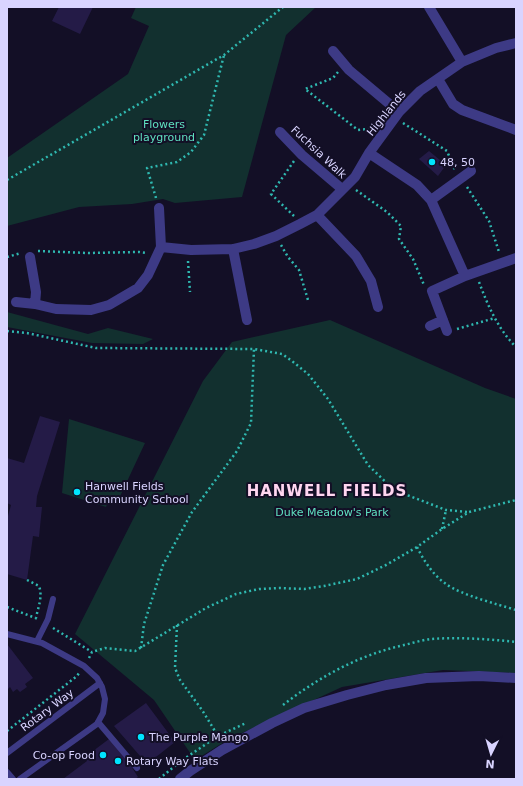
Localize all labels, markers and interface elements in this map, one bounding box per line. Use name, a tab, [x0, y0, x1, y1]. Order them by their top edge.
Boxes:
street label: Highlands	[364, 88, 409, 139]
park label: Flowers playground	[133, 118, 195, 144]
street label: Fuchsia Walk	[288, 123, 350, 182]
place label: 48, 50	[440, 156, 475, 169]
marker: 48, 50	[427, 157, 437, 167]
place label: Hanwell Fields Community School	[85, 480, 189, 506]
district label: HANWELL FIELDS	[247, 482, 407, 500]
marker: Hanwell Fields Community School	[72, 487, 82, 497]
park label: Duke Meadow's Park	[275, 506, 389, 519]
street label: Rotary Way	[18, 686, 77, 735]
place label: The Purple Mango	[148, 731, 248, 744]
marker: The Purple Mango	[136, 732, 146, 742]
north arrow	[471, 734, 511, 774]
place label: Co-op Food	[33, 749, 95, 762]
marker: Co-op Food	[98, 750, 108, 760]
place label: Rotary Way Flats	[126, 755, 219, 768]
marker: Rotary Way Flats	[113, 756, 123, 766]
text: N	[485, 757, 495, 770]

